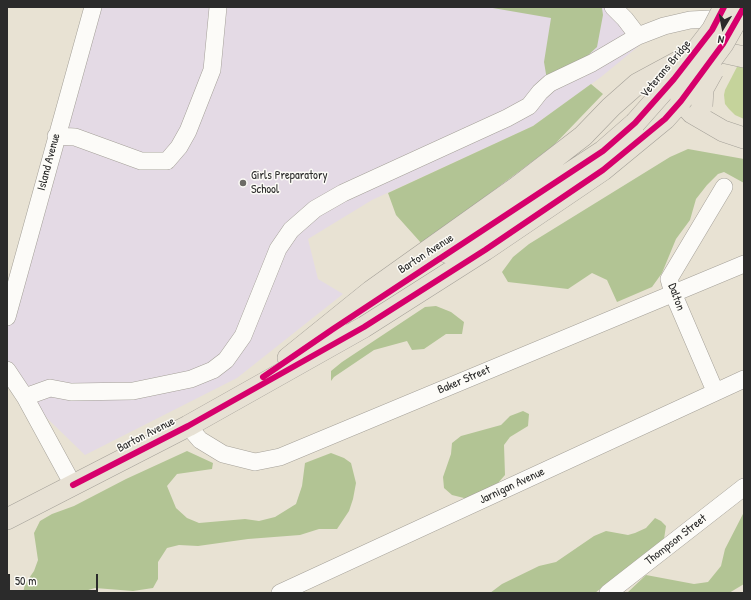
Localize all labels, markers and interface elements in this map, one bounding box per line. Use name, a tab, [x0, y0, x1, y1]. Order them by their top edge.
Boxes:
north arrow	[703, 8, 743, 48]
text: N	[717, 32, 725, 47]
street label: Veterans Bridge	[638, 37, 694, 101]
street label: Island Avenue	[34, 132, 64, 192]
place label: Girls Preparatory School	[251, 169, 328, 197]
marker: Girls Preparatory School	[238, 178, 248, 188]
street label: Barton Avenue	[396, 231, 456, 277]
street label: Dalton	[664, 281, 688, 313]
street label: Baker Street	[435, 362, 493, 398]
street label: Barton Avenue	[115, 414, 177, 456]
street label: Jarnigan Avenue	[477, 465, 547, 507]
street label: Thompson Street	[642, 511, 710, 569]
scale bar	[10, 566, 100, 592]
text: 50 m	[15, 572, 36, 589]

